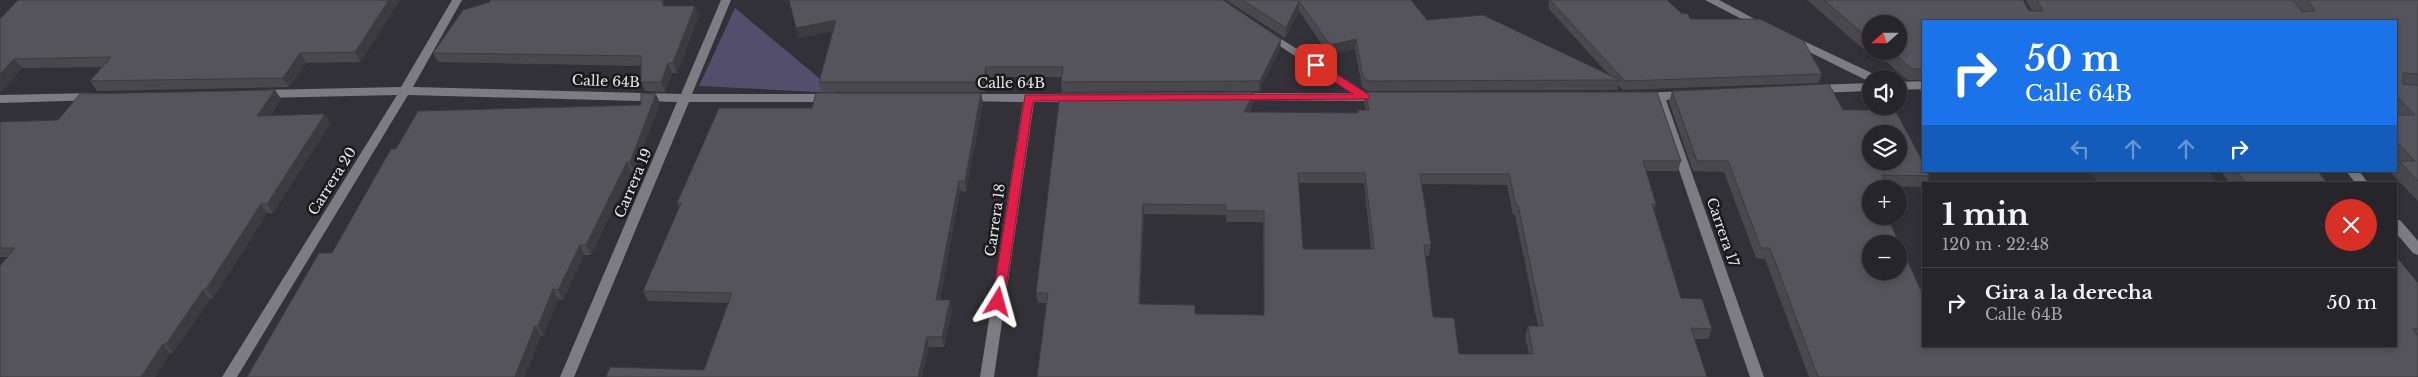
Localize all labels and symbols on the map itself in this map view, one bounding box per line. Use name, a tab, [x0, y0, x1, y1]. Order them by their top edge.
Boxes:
north arrow	[1862, 15, 1908, 60]
pin	[1295, 44, 1337, 86]
street label: Calle 64B	[572, 71, 641, 91]
street label: Calle 64B	[977, 74, 1045, 92]
street label: Carrera 20	[304, 144, 360, 218]
street label: Carrera 19	[610, 146, 656, 220]
street label: Carrera 18	[981, 182, 1009, 258]
street label: Carrera 17	[1703, 195, 1744, 270]
position arrow	[971, 275, 1023, 327]

